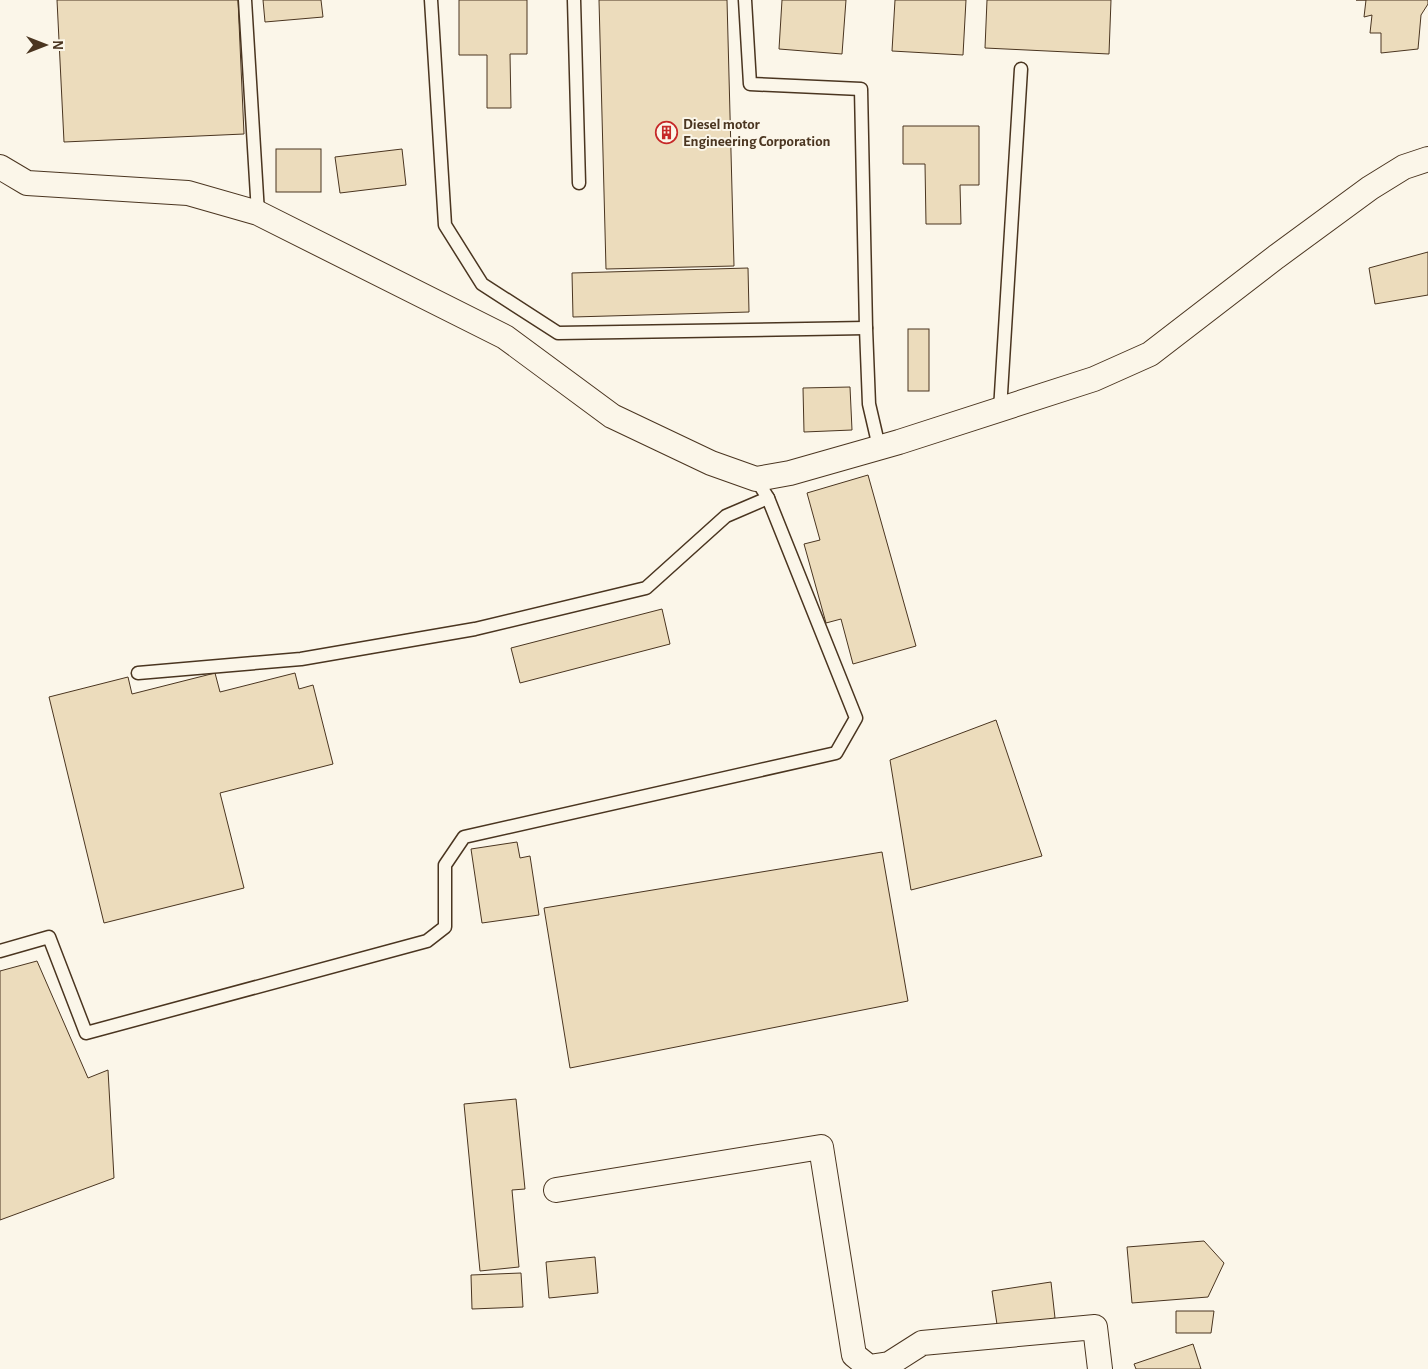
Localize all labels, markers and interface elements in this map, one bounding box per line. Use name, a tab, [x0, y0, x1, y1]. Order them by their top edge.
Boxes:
north arrow	[20, 20, 70, 70]
text: N	[50, 40, 64, 50]
place label: Diesel motor Engineering Corporation	[683, 117, 831, 149]
building icon: Diesel motor Engineering Corporation	[655, 121, 679, 145]

